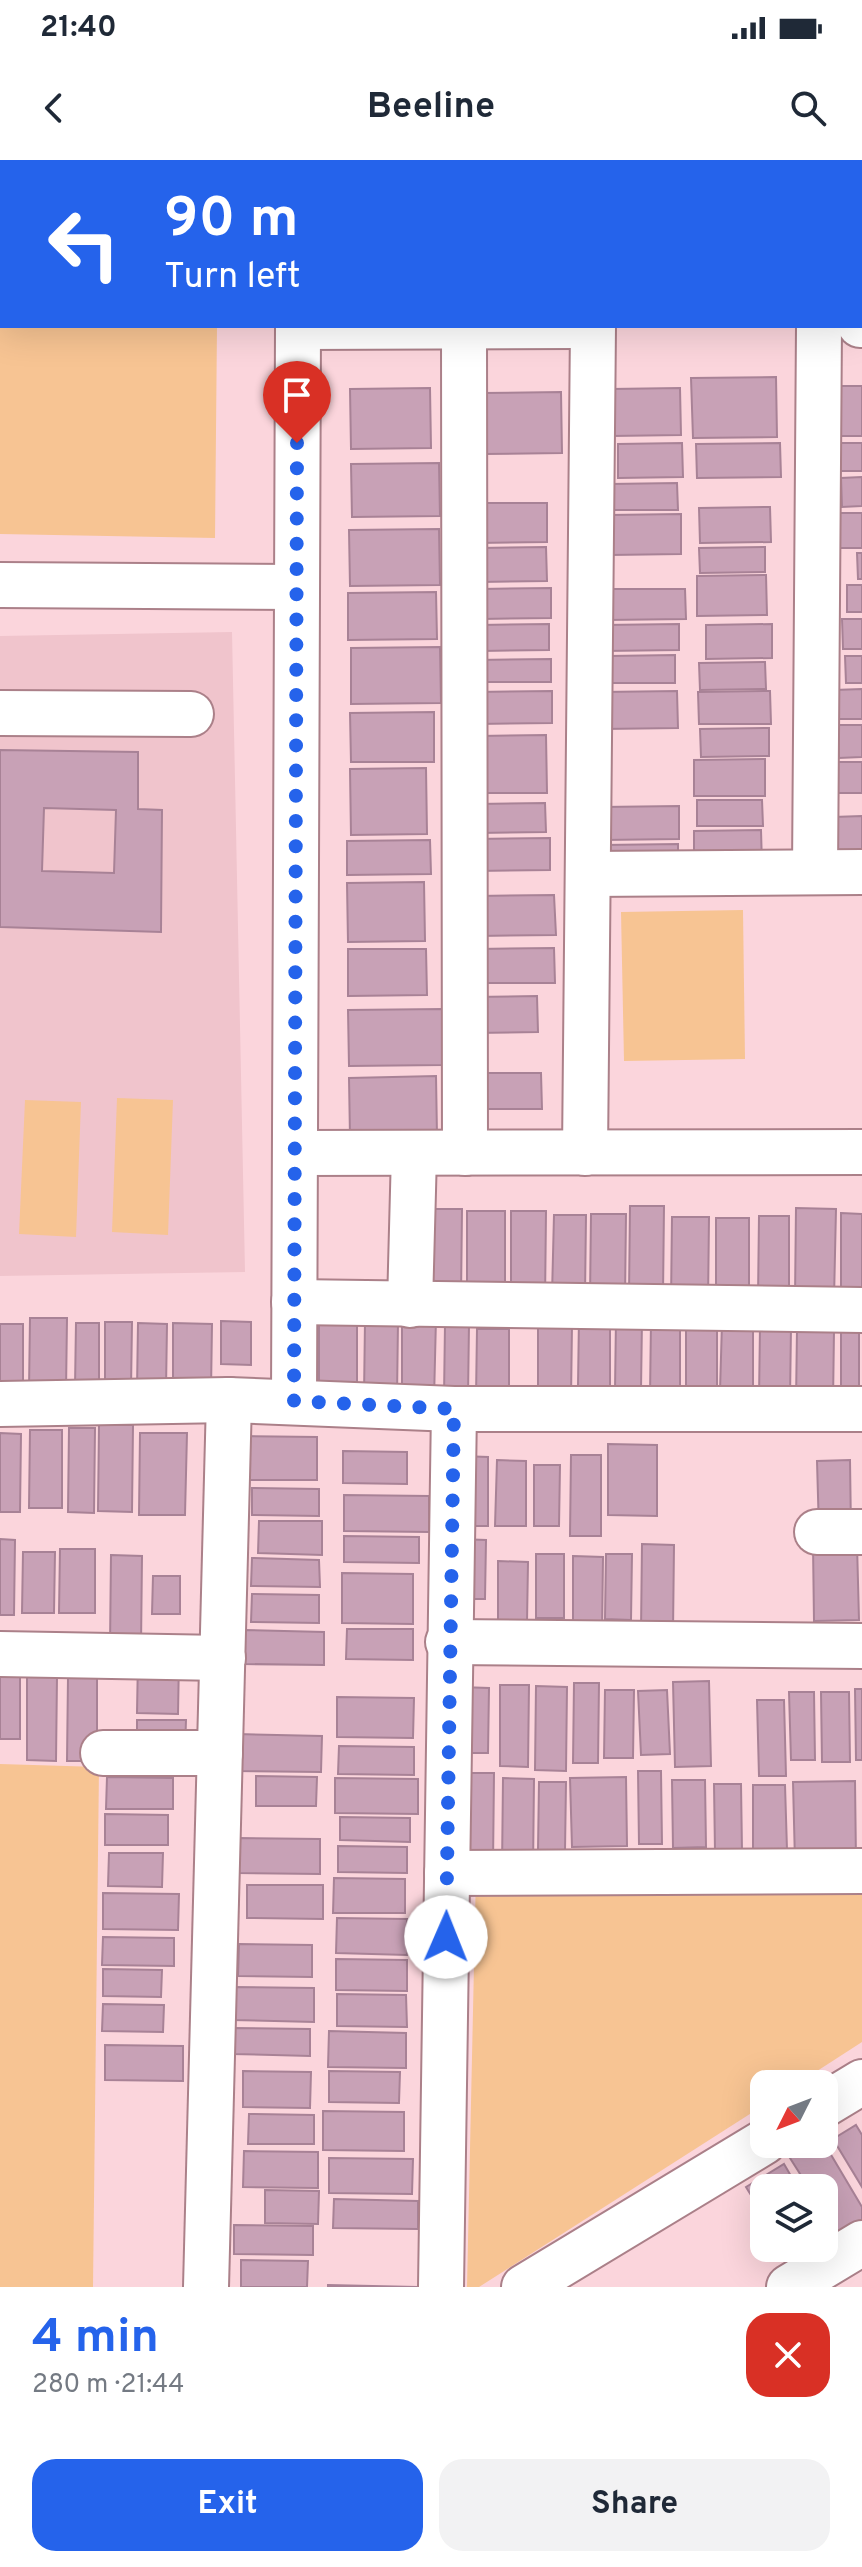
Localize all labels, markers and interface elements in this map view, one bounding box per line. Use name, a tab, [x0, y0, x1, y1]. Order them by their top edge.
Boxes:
text: 21:40	[40, 10, 117, 47]
text: Beeline	[367, 85, 495, 131]
icon: back	[32, 86, 76, 130]
icon: search	[786, 86, 830, 130]
text: 90 m	[164, 186, 299, 256]
icon: left	[32, 192, 136, 296]
text: Turn left	[164, 255, 301, 301]
pin	[263, 361, 331, 443]
icon: arrive	[275, 373, 319, 417]
position arrow	[404, 1895, 488, 1979]
north arrow	[750, 2070, 838, 2158]
map controls	[750, 2070, 838, 2262]
button: layers	[750, 2174, 838, 2262]
text: 4 min	[32, 2309, 159, 2369]
button: close	[746, 2313, 830, 2397]
text: 280 m · 21:44	[32, 2369, 184, 2402]
button: Exit	[32, 2459, 423, 2551]
button: Share	[439, 2459, 830, 2551]

